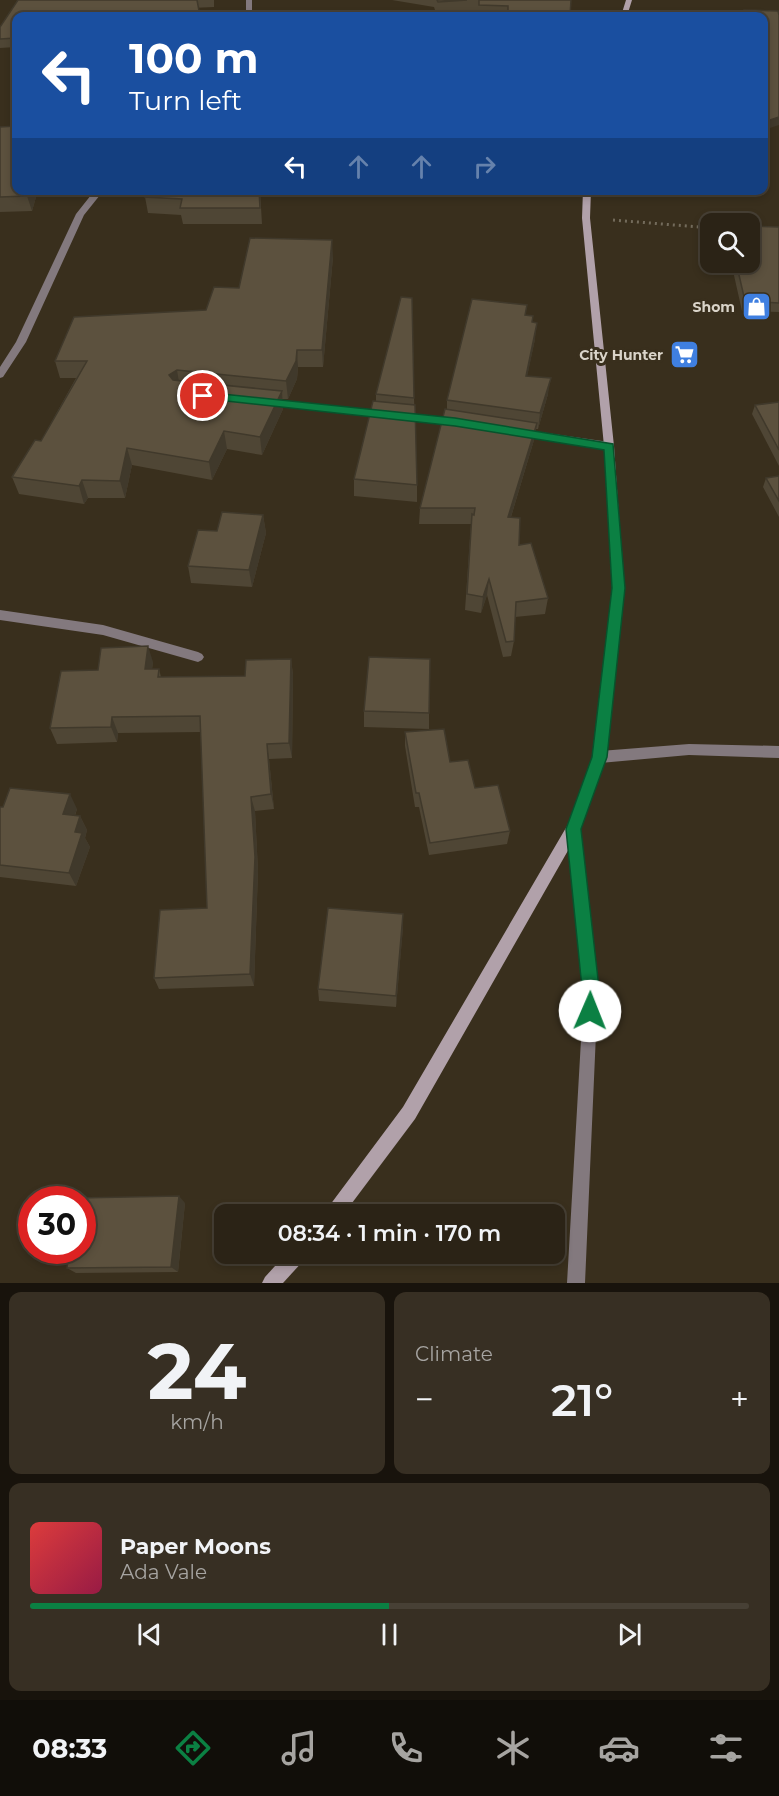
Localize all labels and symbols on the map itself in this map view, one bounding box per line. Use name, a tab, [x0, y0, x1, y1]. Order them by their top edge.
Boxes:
shop icon: Shom	[740, 291, 772, 323]
place label: Shom	[692, 298, 735, 316]
supermarket icon: City Hunter	[668, 339, 700, 371]
place label: City Hunter	[579, 346, 663, 364]
pin	[177, 370, 228, 421]
position arrow	[558, 979, 622, 1043]
speed limit sign: 30	[18, 1186, 96, 1264]

